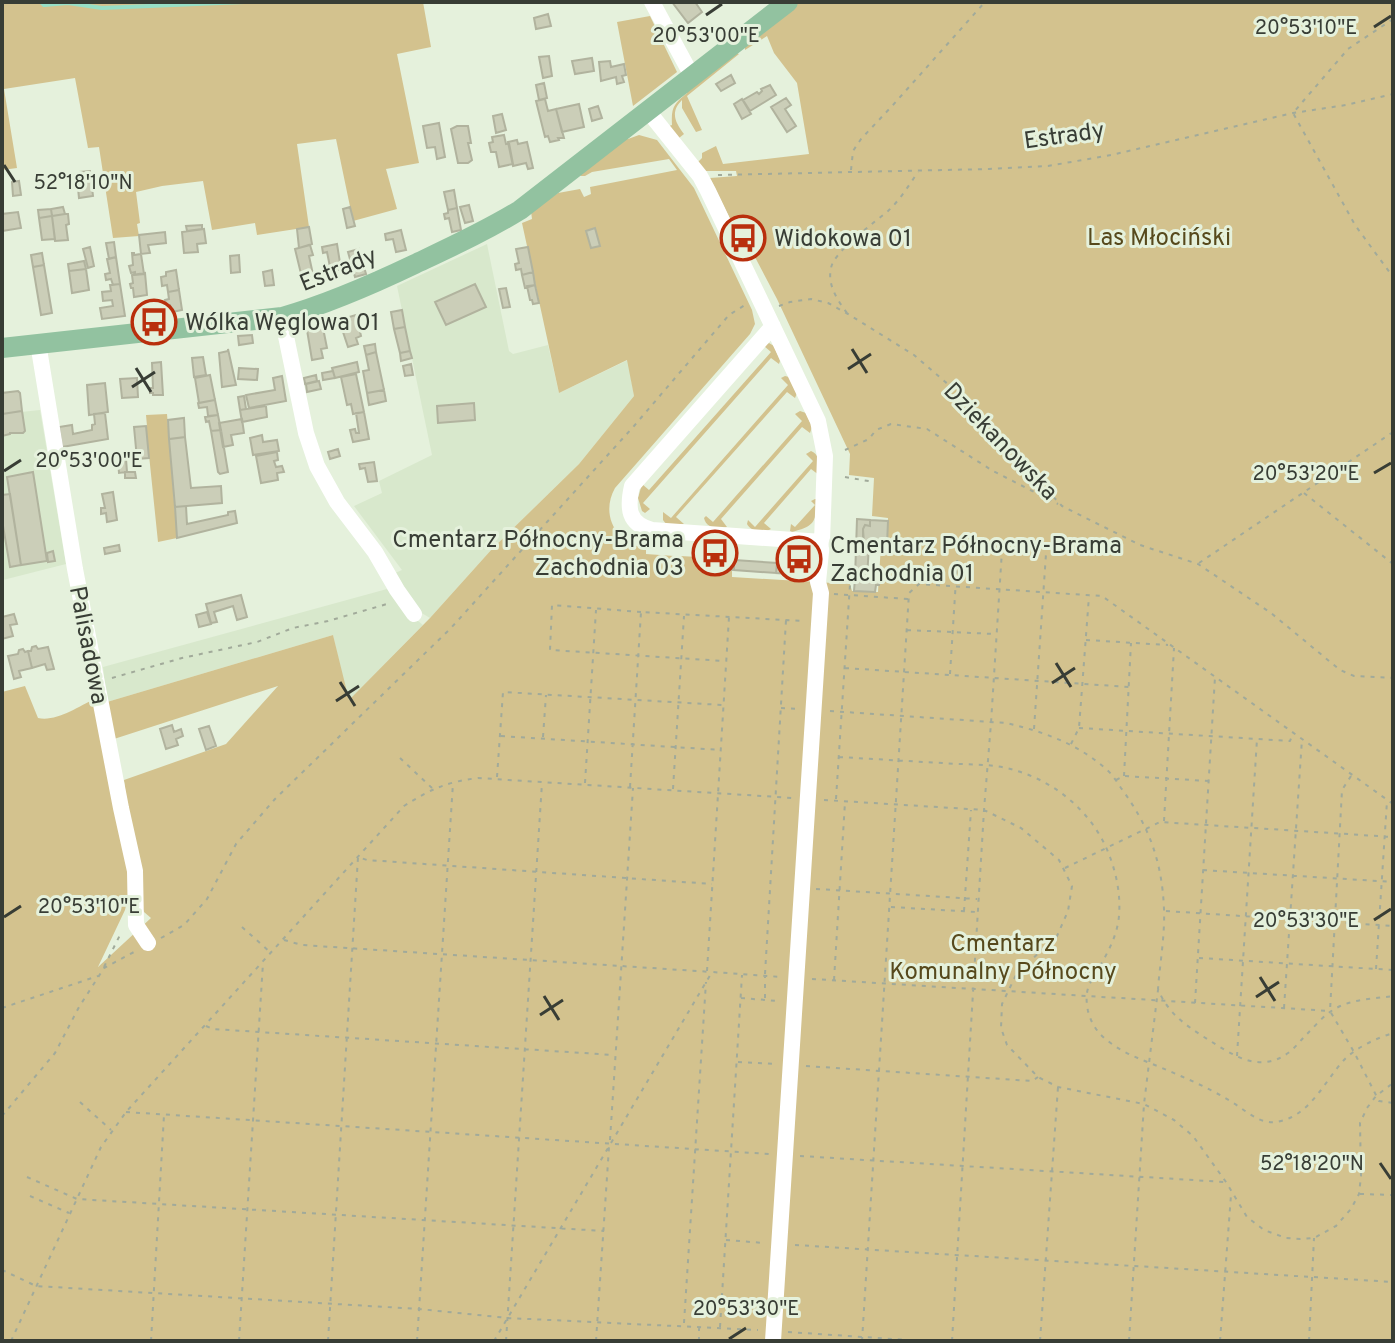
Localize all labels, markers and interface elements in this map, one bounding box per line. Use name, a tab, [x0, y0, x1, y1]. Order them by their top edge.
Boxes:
text: 20°53'10"E	[1255, 16, 1357, 42]
text: 20°53'00"E	[652, 24, 760, 50]
street label: Estrady	[1022, 116, 1107, 157]
text: 52°18'10"N	[33, 171, 133, 197]
bus stop icon: Widokowa 01	[719, 214, 767, 262]
park label: Las Młociński	[1087, 224, 1231, 254]
place label: Widokowa 01	[774, 225, 912, 255]
street label: Estrady	[296, 242, 382, 300]
bus stop icon: Wólka Węglowa 01	[130, 298, 178, 346]
place label: Wólka Węglowa 01	[185, 309, 380, 339]
street label: Dziekanowska	[936, 377, 1063, 508]
text: 20°53'00"E	[35, 449, 143, 475]
text: 20°53'20"E	[1252, 462, 1360, 488]
place label: Cmentarz Północny-Brama Zachodnia 03	[392, 526, 684, 584]
bus stop icon: Cmentarz Północny-Brama Zachodnia 03	[691, 529, 739, 577]
place label: Cmentarz Północny-Brama Zachodnia 01	[830, 532, 1122, 590]
bus stop icon: Cmentarz Północny-Brama Zachodnia 01	[775, 535, 823, 583]
street label: Palisadowa	[61, 584, 113, 707]
text: 20°53'10"E	[38, 895, 140, 921]
text: 20°53'30"E	[1253, 909, 1359, 935]
park label: Cmentarz Komunalny Północny	[889, 930, 1117, 988]
text: 52°18'20"N	[1260, 1152, 1364, 1178]
text: 20°53'30"E	[693, 1297, 799, 1323]

